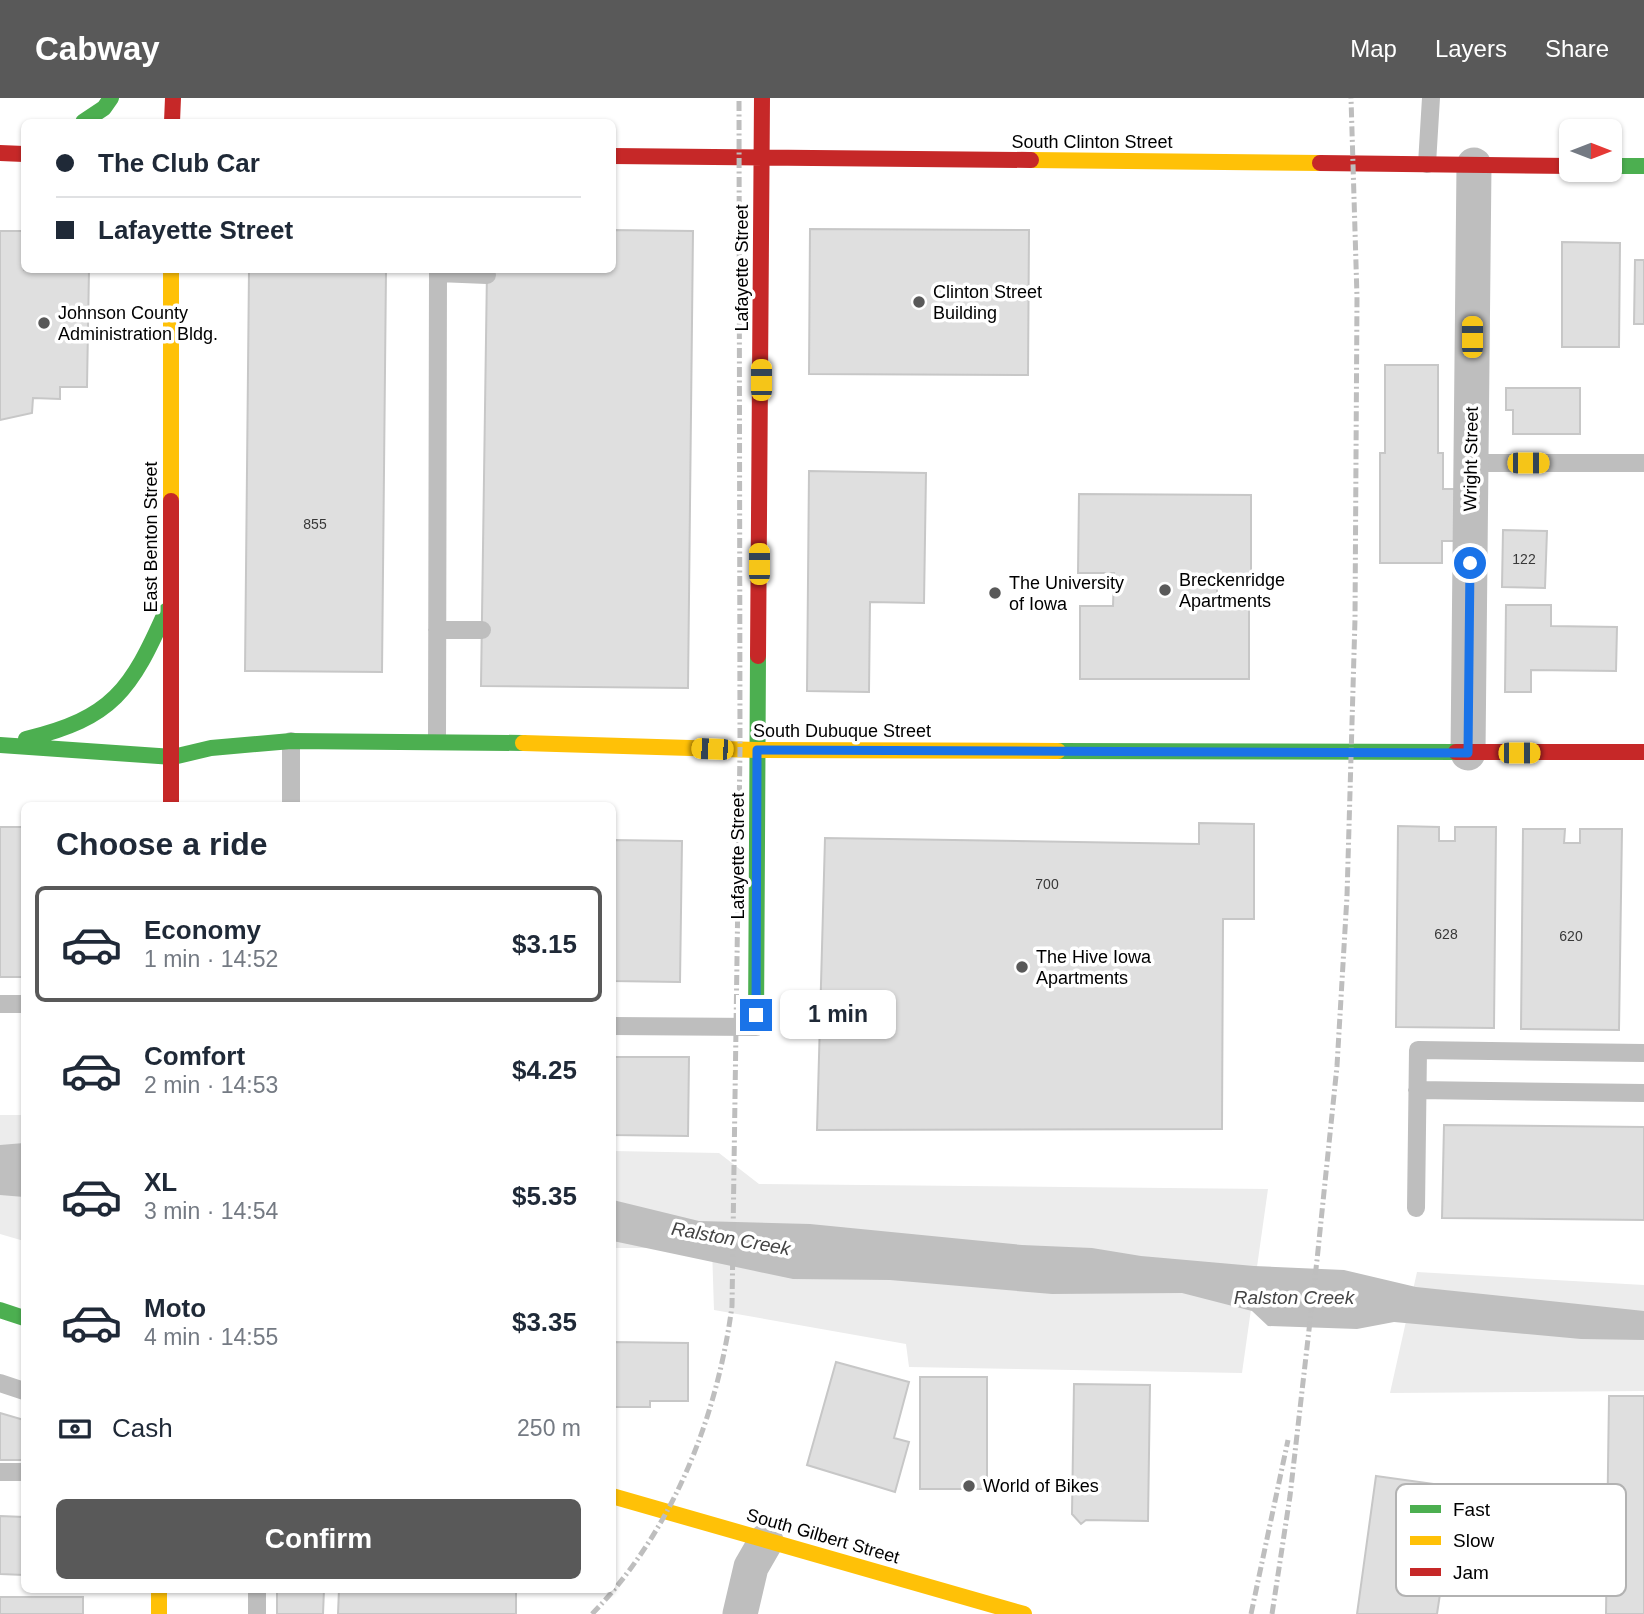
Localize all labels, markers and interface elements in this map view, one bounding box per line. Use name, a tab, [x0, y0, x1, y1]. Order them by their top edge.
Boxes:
text: Cabway	[35, 30, 160, 67]
text: Map	[1350, 35, 1397, 62]
text: Layers	[1435, 35, 1507, 62]
text: Share	[1545, 35, 1609, 62]
north arrow	[1559, 119, 1622, 182]
map controls	[1559, 119, 1622, 182]
street label: South Clinton Street	[1011, 132, 1173, 152]
text: The Club Car	[98, 148, 260, 178]
street label: Lafayette Street	[732, 204, 752, 332]
text: Lafayette Street	[98, 215, 293, 245]
place label: Clinton Street Building	[933, 282, 1042, 323]
marker: Clinton Street Building	[911, 294, 927, 310]
place label: Johnson County Administration Bldg.	[58, 303, 218, 344]
marker: Johnson County Administration Bldg.	[36, 315, 52, 331]
car	[1462, 316, 1483, 358]
car	[751, 359, 772, 401]
street label: Wright Street	[1460, 406, 1482, 512]
car	[1508, 453, 1550, 474]
street label: East Benton Street	[141, 461, 161, 613]
house number: 855	[303, 516, 327, 532]
car	[749, 543, 770, 585]
route start	[1454, 547, 1486, 579]
house number: 122	[1512, 551, 1536, 567]
place label: Breckenridge Apartments	[1179, 570, 1285, 611]
place label: The University of Iowa	[1009, 573, 1124, 614]
marker: Breckenridge Apartments	[1157, 582, 1173, 598]
marker: The University of Iowa	[987, 585, 1003, 601]
street label: South Dubuque Street	[753, 721, 931, 741]
car	[691, 738, 734, 760]
car	[1499, 743, 1541, 764]
street label: Lafayette Street	[728, 792, 748, 920]
text: Choose a ride	[56, 826, 268, 862]
house number: 700	[1035, 876, 1059, 892]
icon: car	[60, 913, 123, 976]
text: Economy	[144, 915, 261, 945]
house number: 628	[1434, 926, 1458, 942]
house number: 620	[1559, 928, 1583, 944]
text: $3.15	[512, 929, 577, 959]
text: 1 min · 14:52	[144, 946, 278, 972]
place label: The Hive Iowa Apartments	[1036, 947, 1152, 988]
marker: The Hive Iowa Apartments	[1014, 959, 1030, 975]
callout: 1 min	[780, 990, 896, 1040]
route end	[740, 999, 772, 1031]
text: 1 min	[808, 1001, 868, 1027]
icon: car	[60, 1039, 123, 1102]
text: Comfort	[144, 1041, 245, 1071]
text: $4.25	[512, 1055, 577, 1085]
text: 2 min · 14:53	[144, 1072, 278, 1098]
icon: car	[60, 1165, 123, 1228]
text: XL	[144, 1167, 177, 1197]
text: $5.35	[512, 1181, 577, 1211]
text: 3 min · 14:54	[144, 1198, 278, 1224]
water label: Ralston Creek	[670, 1218, 793, 1260]
water label: Ralston Creek	[1234, 1287, 1356, 1308]
icon: car	[60, 1291, 123, 1354]
text: Moto	[144, 1293, 206, 1323]
text: $3.35	[512, 1307, 577, 1337]
text: 4 min · 14:55	[144, 1324, 278, 1350]
icon: cash	[56, 1410, 94, 1448]
text: Cash	[112, 1413, 173, 1443]
text: 250 m	[517, 1415, 581, 1441]
place label: World of Bikes	[983, 1476, 1099, 1496]
marker: World of Bikes	[961, 1478, 977, 1494]
legend	[1396, 1484, 1626, 1596]
button: Confirm	[56, 1499, 581, 1579]
text: Fast	[1453, 1499, 1491, 1520]
street label: South Gilbert Street	[744, 1505, 902, 1567]
text: Slow	[1453, 1530, 1494, 1551]
text: Jam	[1453, 1562, 1489, 1583]

